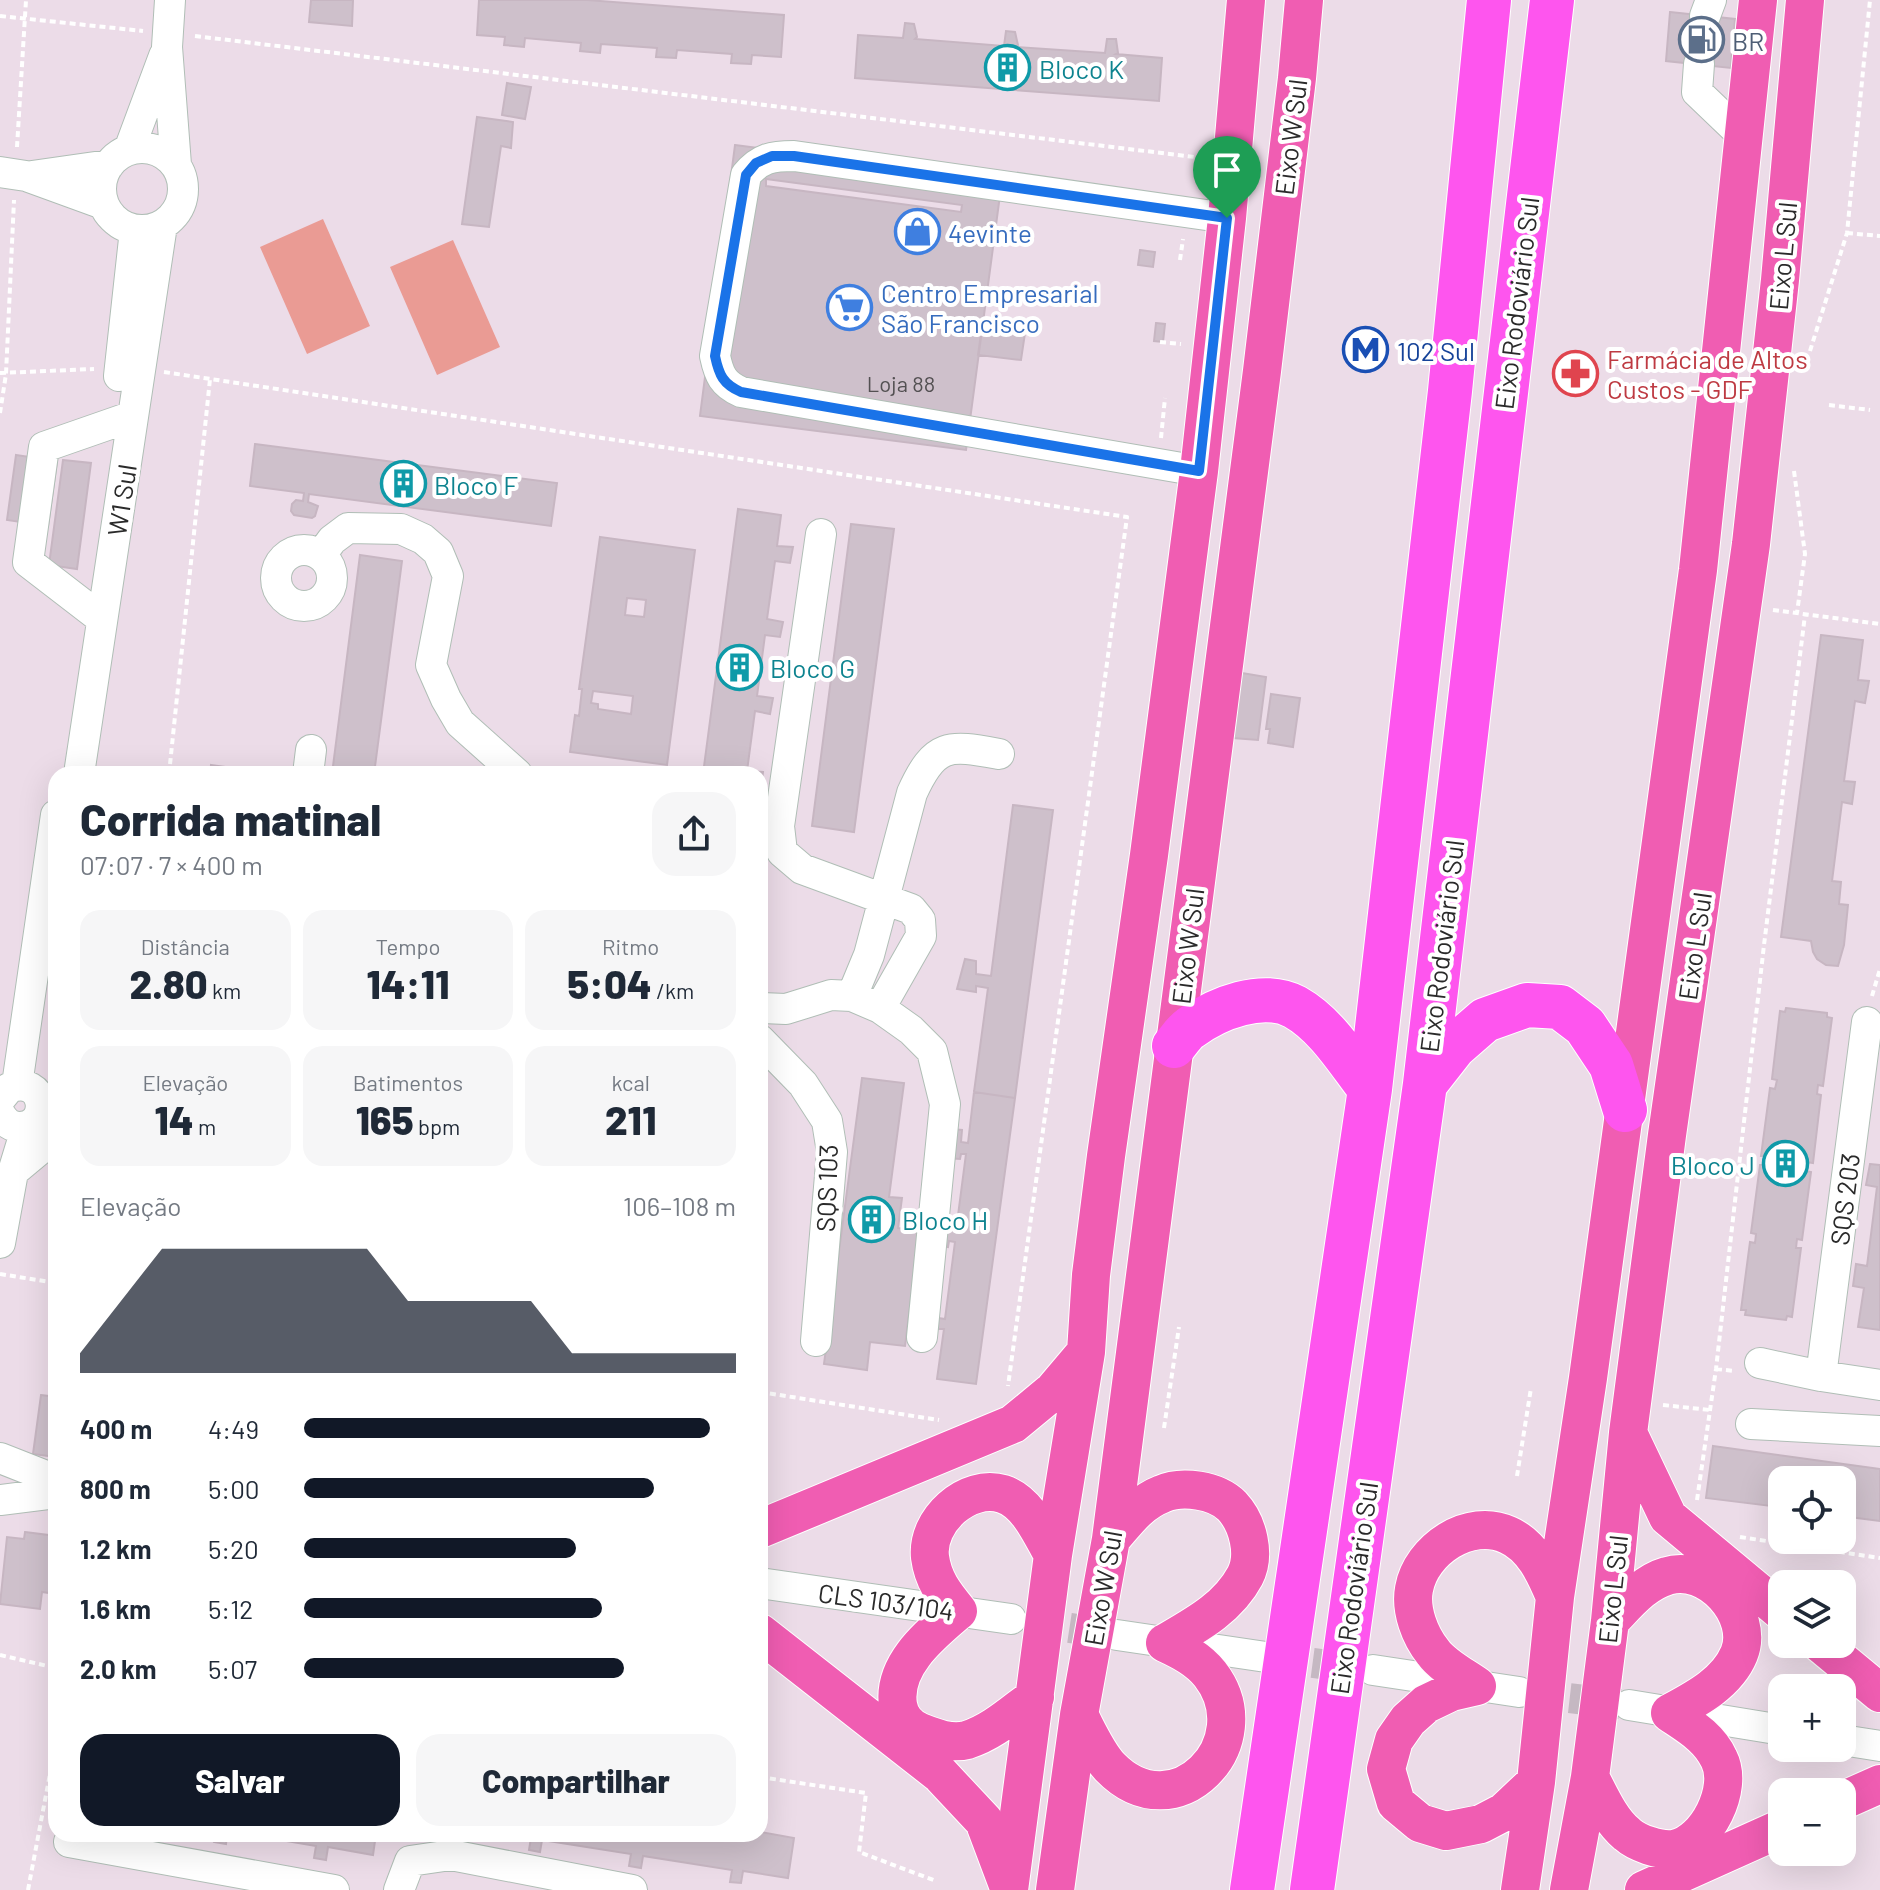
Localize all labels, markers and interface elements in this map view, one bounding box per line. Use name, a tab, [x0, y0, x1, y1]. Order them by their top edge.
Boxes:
fuel station icon: BR	[1677, 16, 1725, 64]
place label: BR	[1732, 25, 1764, 56]
building icon: Bloco K	[984, 44, 1032, 92]
place label: Bloco K	[1039, 53, 1124, 84]
street label: Eixo W Sul	[1268, 77, 1312, 197]
pin	[1193, 136, 1261, 218]
icon: arrive	[1205, 148, 1249, 192]
street label: Eixo Rodoviário Sul	[1488, 195, 1544, 411]
street label: Eixo L Sul	[1762, 201, 1802, 311]
shop icon: 4evinte	[893, 208, 941, 256]
place label: 4evinte	[948, 217, 1032, 248]
place label: Centro Empresarial São Francisco	[881, 277, 1099, 338]
supermarket icon: Centro Empresarial São Francisco	[826, 283, 874, 331]
metro station icon: 102 Sul	[1342, 326, 1390, 374]
place label: 102 Sul	[1397, 335, 1475, 366]
place label: Farmácia de Altos Custos - GDF	[1607, 343, 1808, 404]
pharmacy icon: Farmácia de Altos Custos - GDF	[1552, 349, 1600, 397]
house number: Loja 88	[867, 370, 935, 396]
building icon: Bloco F	[379, 460, 427, 508]
street label: W1 Sul	[100, 462, 142, 538]
place label: Bloco F	[434, 469, 518, 500]
building icon: Bloco G	[715, 643, 763, 691]
place label: Bloco G	[770, 652, 855, 683]
text: Corrida matinal	[80, 792, 381, 845]
button: share	[652, 792, 736, 876]
street label: Eixo Rodoviário Sul	[1413, 838, 1469, 1054]
text: 07:07 · 7 × 400 m	[80, 849, 263, 880]
street label: Eixo W Sul	[1165, 886, 1209, 1006]
street label: Eixo L Sul	[1671, 890, 1717, 1002]
text: Distância	[141, 933, 230, 959]
text: Tempo	[376, 933, 440, 959]
text: Ritmo	[602, 933, 659, 959]
text: 2.80	[129, 959, 208, 1007]
text: 14:11	[367, 959, 449, 1007]
text: 5:04	[567, 959, 652, 1007]
text: km	[208, 977, 241, 1003]
text: /km	[652, 977, 694, 1003]
text: Elevação	[142, 1069, 228, 1095]
text: Batimentos	[353, 1069, 463, 1095]
text: kcal	[611, 1069, 650, 1095]
text: 14	[154, 1095, 194, 1143]
text: 165	[356, 1095, 414, 1143]
text: 211	[605, 1095, 656, 1143]
text: m	[194, 1113, 216, 1139]
text: bpm	[414, 1113, 460, 1139]
building icon: Bloco J	[1762, 1140, 1810, 1188]
street label: SQS 103	[809, 1144, 843, 1232]
place label: Bloco J	[1671, 1149, 1755, 1180]
street label: SQS 203	[1823, 1151, 1865, 1247]
text: Elevação	[80, 1190, 181, 1221]
text: 106–108 m	[623, 1190, 736, 1221]
building icon: Bloco H	[847, 1195, 895, 1243]
place label: Bloco H	[902, 1204, 988, 1235]
text: 400 m	[80, 1413, 152, 1444]
text: 4:49	[208, 1413, 259, 1444]
map controls	[1768, 1466, 1856, 1866]
button: locate	[1768, 1466, 1856, 1554]
text: 800 m	[80, 1473, 151, 1504]
text: 5:00	[208, 1473, 260, 1504]
street label: Eixo Rodoviário Sul	[1323, 1480, 1383, 1696]
street label: Eixo W Sul	[1077, 1528, 1127, 1648]
text: 1.2 km	[80, 1533, 152, 1564]
text: 5:20	[208, 1533, 259, 1564]
street label: Eixo L Sul	[1591, 1533, 1633, 1645]
button: layers	[1768, 1570, 1856, 1658]
street label: CLS 103/104	[816, 1576, 956, 1626]
text: 1.6 km	[80, 1593, 151, 1624]
text: 5:12	[208, 1593, 253, 1624]
text: 2.0 km	[80, 1653, 157, 1684]
text: 5:07	[208, 1653, 257, 1684]
button: +	[1768, 1674, 1856, 1762]
button: Salvar	[80, 1734, 400, 1826]
button: Compartilhar	[416, 1734, 736, 1826]
button: −	[1768, 1778, 1856, 1866]

